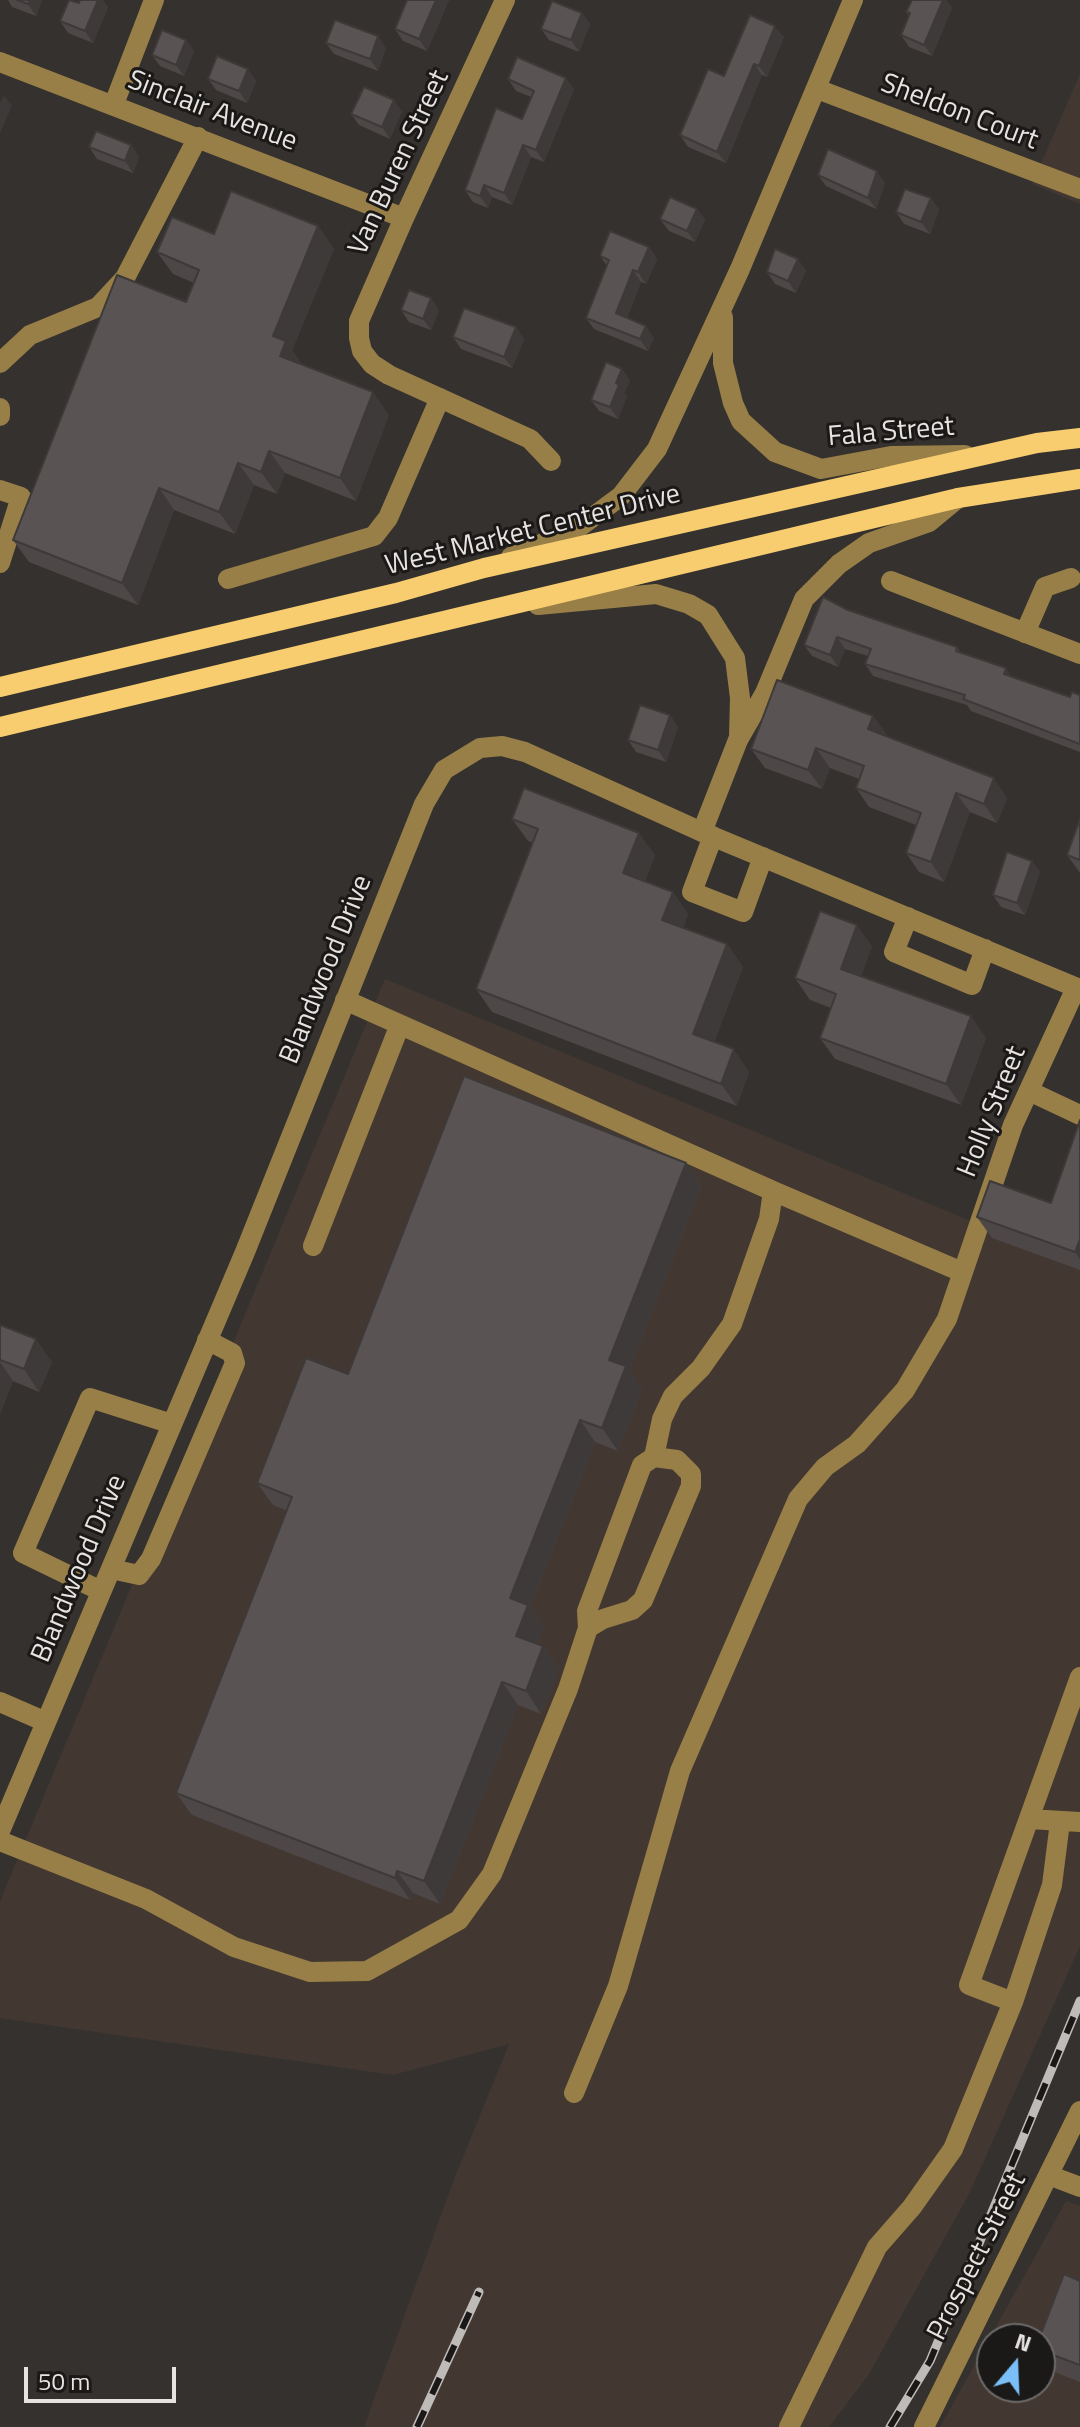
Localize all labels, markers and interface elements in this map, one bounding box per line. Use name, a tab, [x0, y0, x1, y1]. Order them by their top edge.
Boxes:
street label: Sinclair Avenue	[123, 64, 301, 160]
street label: Van Buren Street	[343, 65, 457, 261]
street label: Sheldon Court	[876, 68, 1042, 158]
street label: Fala Street	[826, 411, 956, 455]
street label: West Market Center Drive	[382, 478, 684, 584]
street label: Blandwood Drive	[274, 871, 380, 1069]
street label: Holly Street	[952, 1042, 1034, 1182]
street label: Blandwood Drive	[25, 1470, 135, 1668]
street label: Prospect Street	[921, 2168, 1035, 2346]
north arrow	[976, 2323, 1056, 2403]
text: N	[1010, 2324, 1036, 2361]
scale bar	[28, 2351, 180, 2401]
text: 50 m	[38, 2363, 90, 2399]

